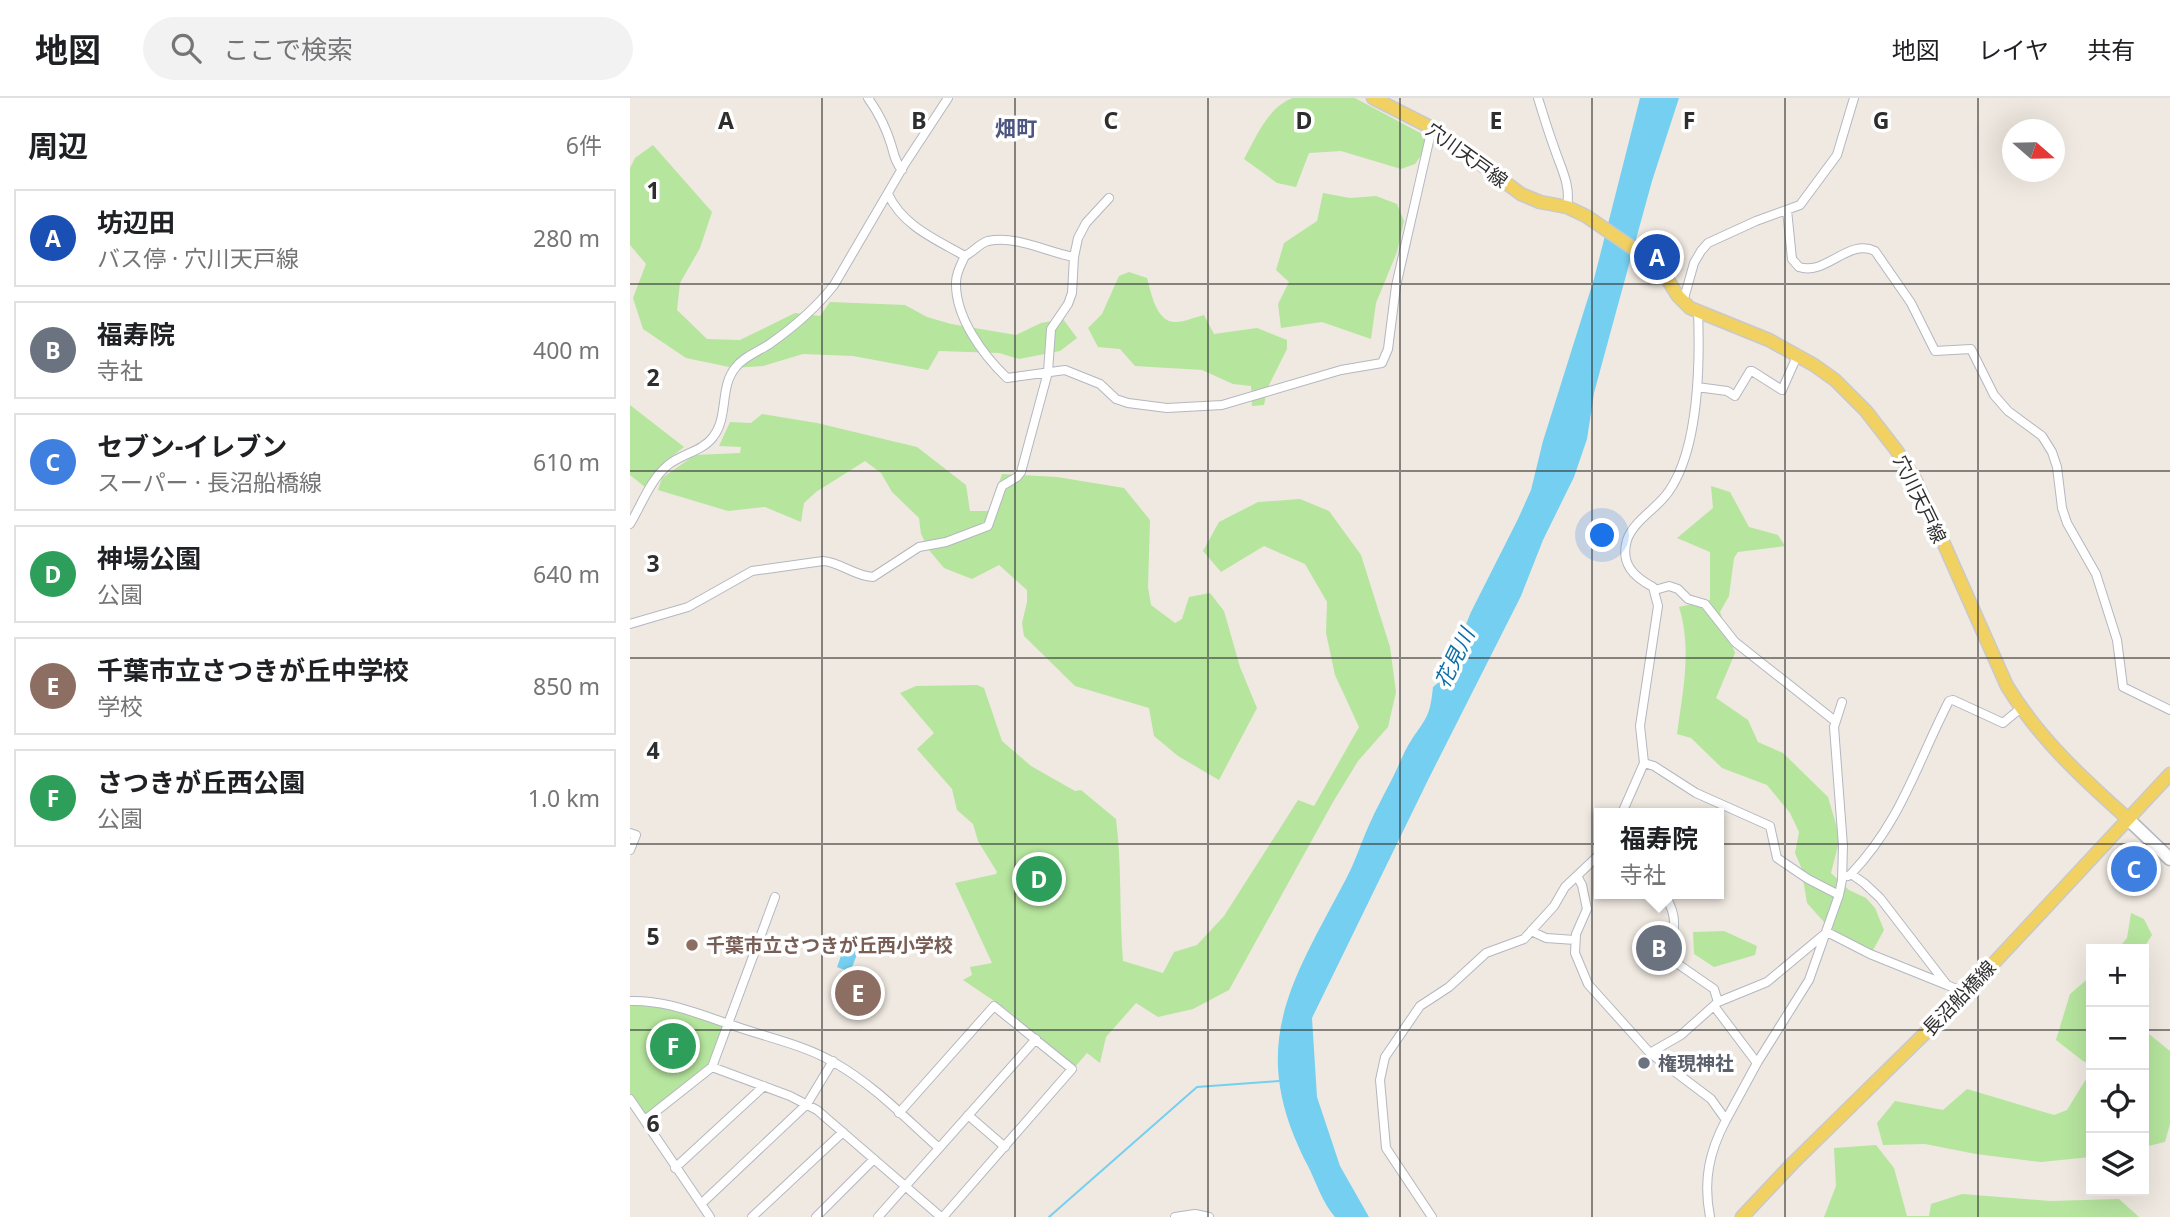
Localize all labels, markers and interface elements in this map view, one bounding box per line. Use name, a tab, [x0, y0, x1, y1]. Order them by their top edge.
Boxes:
search box	[143, 17, 633, 80]
text: 地図	[35, 27, 101, 72]
icon: search	[167, 29, 205, 67]
text: ここで検索	[223, 31, 353, 67]
text: 地図	[1892, 33, 1940, 66]
text: レイヤ	[1978, 33, 2049, 66]
text: 共有	[2087, 33, 2135, 66]
text: A	[718, 104, 734, 136]
text: B	[911, 104, 927, 136]
text: C	[1104, 104, 1119, 136]
text: D	[1296, 104, 1312, 136]
text: E	[1490, 104, 1502, 136]
text: F	[1683, 104, 1695, 136]
text: G	[1873, 104, 1889, 136]
district label: 畑町	[995, 114, 1037, 142]
street label: 穴川天戸線	[1421, 117, 1513, 193]
north arrow	[2002, 119, 2065, 182]
text: 周辺	[28, 125, 88, 166]
text: 6件	[566, 129, 602, 161]
text: 1	[646, 174, 660, 206]
text: 坊辺田	[97, 204, 175, 240]
text: A	[45, 222, 61, 254]
text: 280 m	[533, 222, 600, 254]
pin: A	[1634, 231, 1680, 283]
text: バス停 · 穴川天戸線	[97, 242, 299, 274]
text: 福寿院	[97, 316, 175, 352]
text: B	[45, 334, 61, 366]
text: 400 m	[533, 334, 600, 366]
text: 寺社	[97, 354, 143, 386]
text: 2	[646, 361, 660, 393]
text: セブン-イレブン	[97, 428, 287, 464]
text: C	[46, 446, 60, 478]
text: 610 m	[533, 446, 600, 478]
street label: 穴川天戸線	[1887, 451, 1953, 547]
text: スーパー · 長沼船橋線	[97, 466, 322, 498]
your location	[1585, 518, 1619, 552]
text: 神場公園	[97, 540, 201, 576]
text: 3	[646, 547, 660, 579]
text: D	[45, 558, 61, 590]
text: 640 m	[533, 558, 600, 590]
text: 公園	[97, 578, 143, 610]
water label: 花見川	[1428, 622, 1481, 692]
text: 千葉市立さつきが丘中学校	[97, 652, 409, 688]
text: E	[47, 670, 59, 702]
text: 850 m	[533, 670, 600, 702]
text: 学校	[97, 690, 143, 722]
text: 4	[646, 734, 660, 766]
text: さつきが丘西公園	[97, 764, 305, 800]
text: F	[47, 782, 59, 814]
text: 1.0 km	[528, 782, 600, 814]
text: 公園	[97, 802, 143, 834]
popup	[1594, 808, 1724, 899]
text: 福寿院	[1620, 820, 1698, 856]
pin: C	[2111, 843, 2157, 895]
pin: D	[1016, 853, 1062, 905]
text: 寺社	[1620, 858, 1666, 890]
text: 5	[646, 920, 660, 952]
pin: B	[1636, 922, 1682, 974]
place label: 千葉市立さつきが丘西小学校	[706, 932, 953, 958]
marker: 千葉市立さつきが丘西小学校	[684, 937, 700, 953]
map controls	[2086, 944, 2149, 1196]
button: +	[2086, 944, 2149, 1007]
street label: 長沼船橋線	[1917, 955, 2001, 1041]
pin: E	[835, 967, 881, 1019]
button: −	[2086, 1007, 2149, 1070]
pin: F	[650, 1020, 696, 1072]
place label: 権現神社	[1658, 1050, 1734, 1076]
marker: 権現神社	[1636, 1055, 1652, 1071]
button: locate	[2086, 1070, 2149, 1133]
text: 6	[646, 1107, 660, 1139]
button: layers	[2086, 1133, 2149, 1196]

